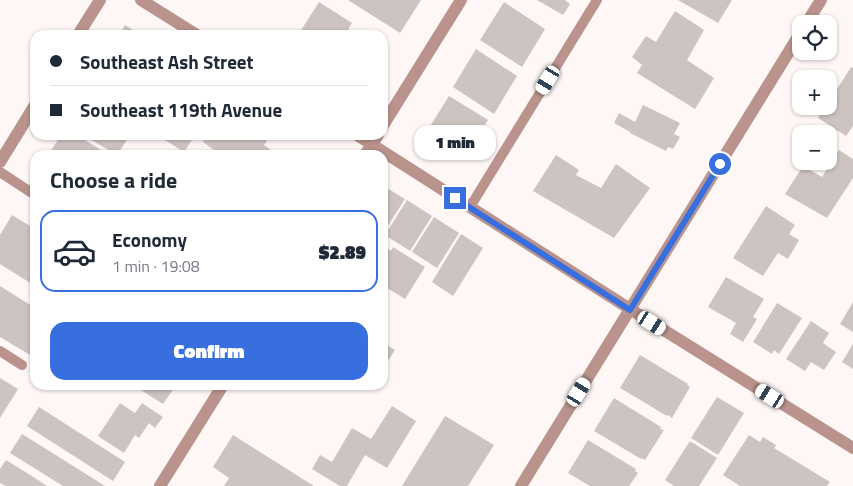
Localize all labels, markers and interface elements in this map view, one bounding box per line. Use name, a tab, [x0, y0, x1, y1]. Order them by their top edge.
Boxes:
map controls	[792, 15, 837, 170]
button: locate	[792, 15, 837, 60]
text: Southeast Ash Street	[80, 47, 253, 76]
car	[533, 63, 562, 97]
button: +	[792, 70, 837, 115]
text: Southeast 119th Avenue	[80, 95, 282, 124]
button: −	[792, 125, 837, 170]
callout: 1 min	[414, 126, 496, 160]
text: 1 min	[435, 130, 475, 154]
route start	[709, 153, 731, 175]
text: Choose a ride	[50, 163, 177, 197]
route end	[444, 187, 466, 209]
text: Economy	[112, 225, 187, 254]
icon: car	[52, 229, 97, 274]
text: $2.89	[319, 237, 366, 266]
text: 1 min · 19:08	[112, 254, 200, 278]
car	[635, 309, 668, 337]
button: Confirm	[50, 322, 368, 380]
car	[564, 375, 593, 409]
car	[753, 382, 786, 410]

